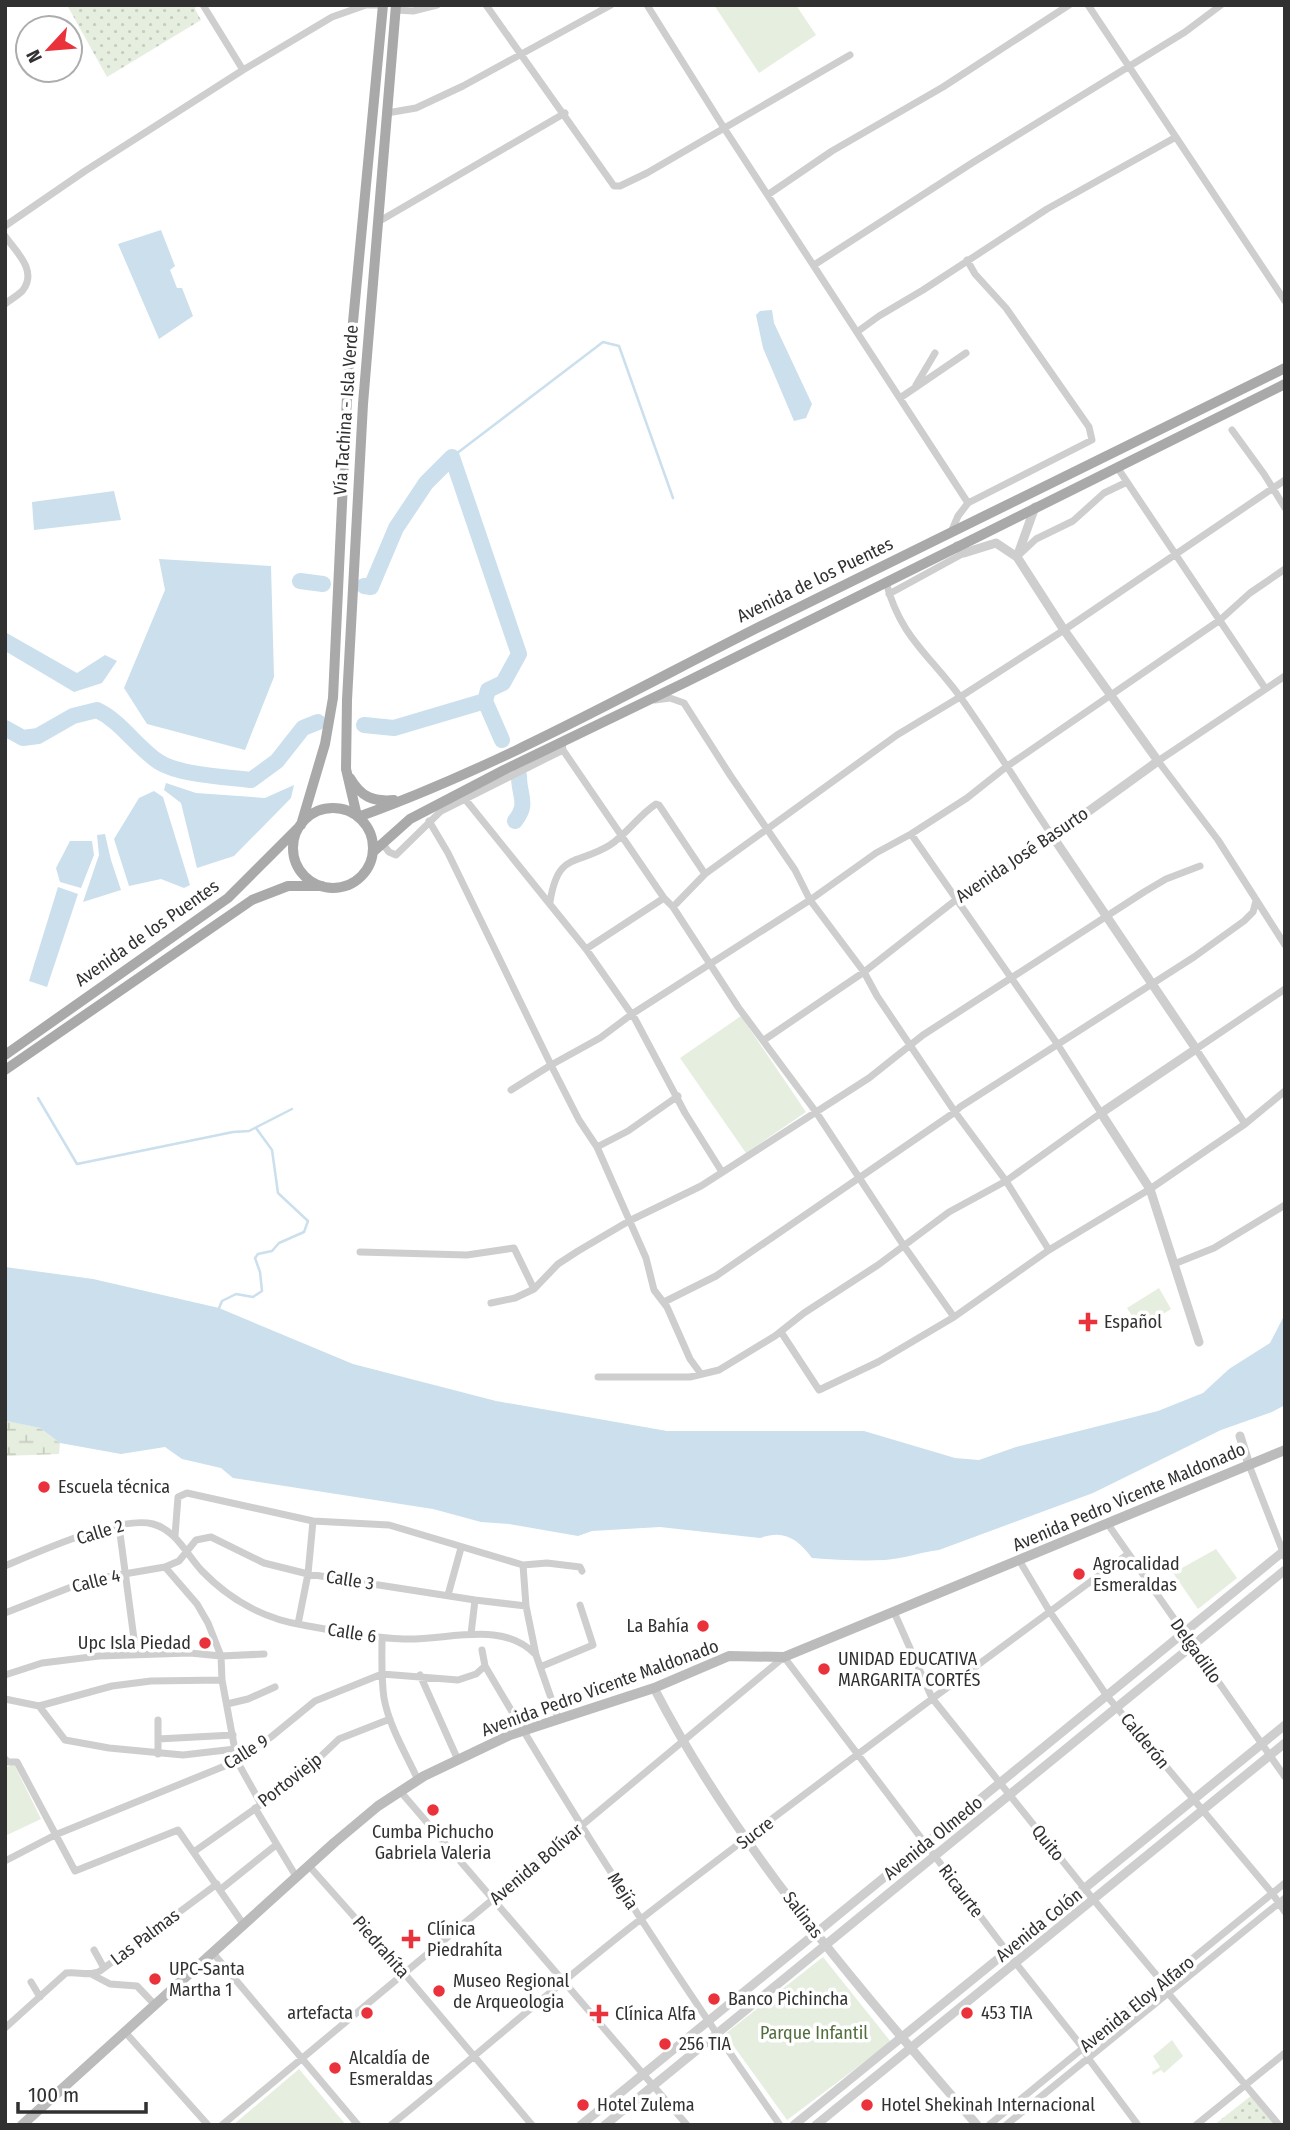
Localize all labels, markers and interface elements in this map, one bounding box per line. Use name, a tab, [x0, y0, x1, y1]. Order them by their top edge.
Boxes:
north arrow	[14, 14, 84, 84]
text: N	[21, 46, 47, 66]
street label: Vía Tachina - Isla Verde	[329, 324, 363, 496]
street label: Avenida de los Puentes	[733, 533, 897, 627]
street label: Avenida José Basurto	[952, 802, 1092, 908]
street label: Avenida de los Puentes	[71, 875, 224, 991]
place label: Español	[1104, 1311, 1162, 1333]
marker: Español	[1078, 1312, 1098, 1332]
street label: Avenida Pedro Vicente Maldonado	[1009, 1438, 1249, 1556]
place label: Escuela técnica	[58, 1476, 170, 1498]
marker: Escuela técnica	[36, 1479, 52, 1495]
street label: Calle 2	[74, 1514, 126, 1550]
place label: Agrocalidad Esmeraldas	[1093, 1553, 1180, 1596]
street label: Calle 4	[70, 1564, 123, 1598]
street label: Calle 3	[324, 1565, 376, 1595]
marker: Agrocalidad Esmeraldas	[1071, 1566, 1087, 1582]
street label: Delgadillo	[1166, 1614, 1226, 1688]
place label: La Bahía	[627, 1615, 689, 1637]
street label: Calle 6	[326, 1618, 378, 1648]
marker: La Bahía	[695, 1618, 711, 1634]
place label: Upc Isla Piedad	[78, 1632, 191, 1654]
marker: Upc Isla Piedad	[197, 1635, 213, 1651]
street label: Avenida Pedro Vicente Maldonado	[478, 1635, 722, 1741]
place label: UNIDAD EDUCATIVA MARGARITA CORTÉS	[838, 1648, 980, 1691]
marker: UNIDAD EDUCATIVA MARGARITA CORTÉS	[816, 1661, 832, 1677]
street label: Calderón	[1116, 1709, 1174, 1773]
street label: Calle 9	[219, 1730, 273, 1774]
street label: Portoviejp	[254, 1748, 326, 1812]
street label: Avenida Olmedo	[879, 1791, 987, 1885]
marker: Cumba Pichucho Gabriela Valeria	[425, 1802, 441, 1818]
street label: Sucre	[732, 1812, 778, 1854]
street label: Avenida Bolívar	[485, 1818, 587, 1909]
street label: Quito	[1027, 1820, 1069, 1866]
place label: Cumba Pichucho Gabriela Valeria	[372, 1821, 494, 1864]
street label: Ricaurte	[934, 1860, 988, 1922]
street label: Mejía	[603, 1868, 643, 1914]
street label: Avenida Colón	[991, 1883, 1087, 1967]
street label: Salinas	[778, 1887, 828, 1943]
street label: Las Palmas	[106, 1904, 184, 1970]
street label: Piedrahíta	[348, 1911, 414, 1983]
place label: Clínica Piedrahíta	[427, 1918, 503, 1961]
marker: Clínica Piedrahíta	[401, 1929, 421, 1949]
street label: Avenida Eloy Alfaro	[1075, 1951, 1199, 2057]
place label: UPC-Santa Martha 1	[169, 1958, 245, 2001]
place label: Museo Regional de Arqueologia	[453, 1970, 570, 2013]
marker: UPC-Santa Martha 1	[147, 1971, 163, 1987]
marker: Museo Regional de Arqueologia	[431, 1983, 447, 1999]
place label: Banco Pichincha	[728, 1988, 849, 2010]
marker: Banco Pichincha	[706, 1991, 722, 2007]
place label: artefacta	[287, 2002, 353, 2024]
place label: 453 TIA	[981, 2002, 1033, 2024]
place label: Clínica Alfa	[615, 2003, 696, 2025]
marker: Clínica Alfa	[589, 2004, 609, 2024]
marker: artefacta	[359, 2005, 375, 2021]
marker: 453 TIA	[959, 2005, 975, 2021]
park label: Parque Infantil	[760, 2022, 868, 2044]
place label: 256 TIA	[679, 2033, 731, 2055]
marker: 256 TIA	[657, 2036, 673, 2052]
place label: Alcaldía de Esmeraldas	[349, 2047, 433, 2090]
marker: Alcaldía de Esmeraldas	[327, 2060, 343, 2076]
scale bar	[18, 2070, 145, 2114]
text: 100 m	[28, 2082, 79, 2108]
place label: Hotel Zulema	[597, 2094, 695, 2116]
place label: Hotel Shekinah Internacional	[881, 2094, 1095, 2116]
marker: Hotel Zulema	[575, 2097, 591, 2113]
marker: Hotel Shekinah Internacional	[859, 2097, 875, 2113]

